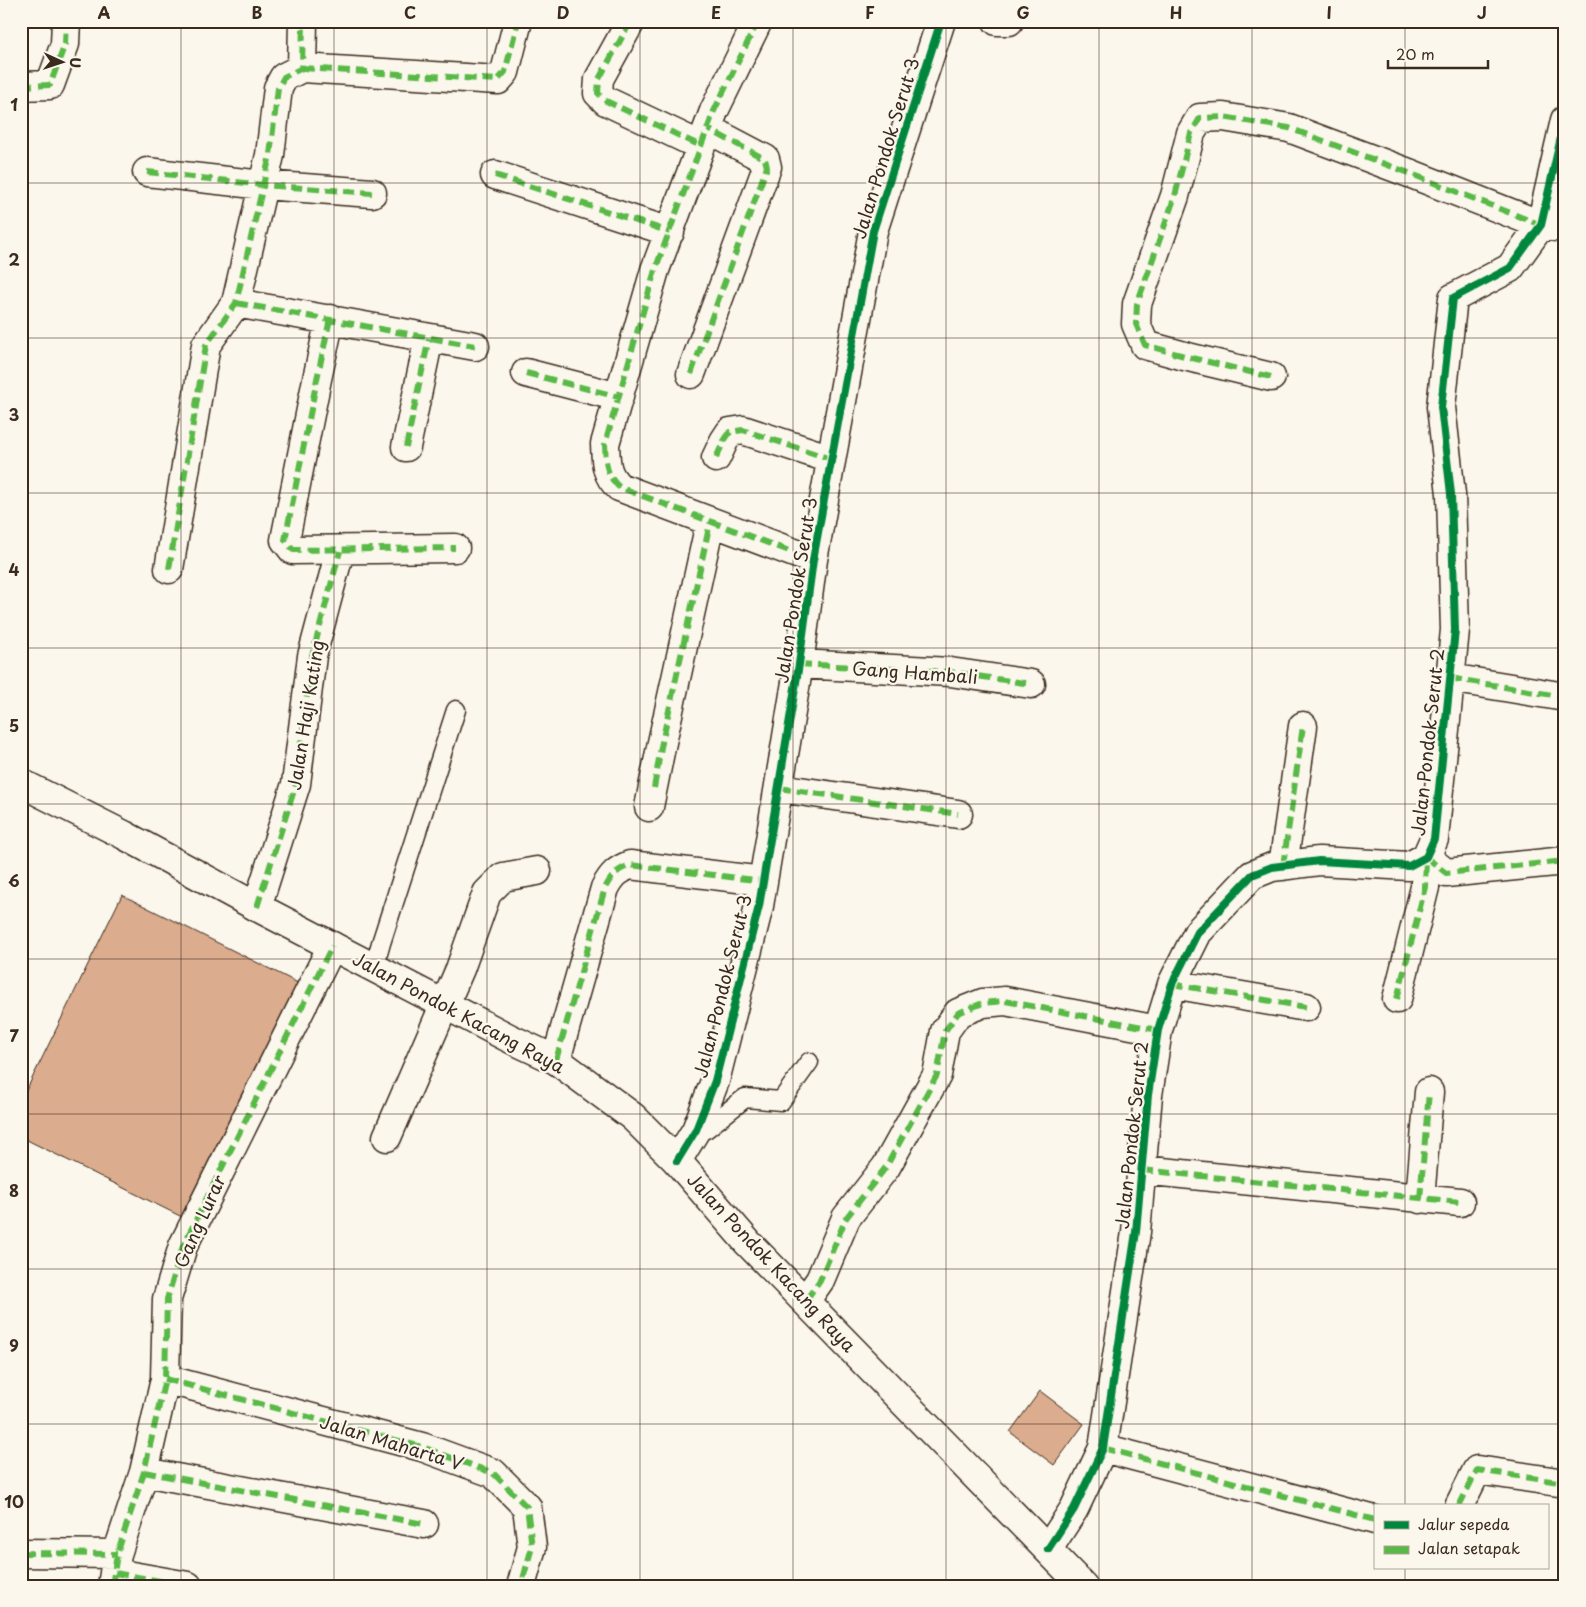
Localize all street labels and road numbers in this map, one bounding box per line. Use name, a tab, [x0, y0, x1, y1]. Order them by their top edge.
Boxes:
street label: Jalan Pondok Serut 3	[845, 54, 925, 242]
street label: Jalan Pondok Serut 3	[767, 495, 823, 685]
street label: Jalan Haji Kating	[280, 638, 330, 792]
street label: Jalan Pondok Serut 2	[1404, 647, 1450, 837]
street label: Gang Hambali	[851, 654, 979, 690]
street label: Jalan Pondok Serut 3	[686, 892, 758, 1080]
street label: Jalan Pondok Kacang Raya	[348, 945, 570, 1080]
street label: Jalan Pondok Serut 2	[1108, 1040, 1154, 1230]
street label: Jalan Pondok Kacang Raya	[681, 1166, 863, 1358]
street label: Gang Lurar	[166, 1169, 232, 1272]
street label: Jalan Maharta V	[317, 1407, 468, 1477]

